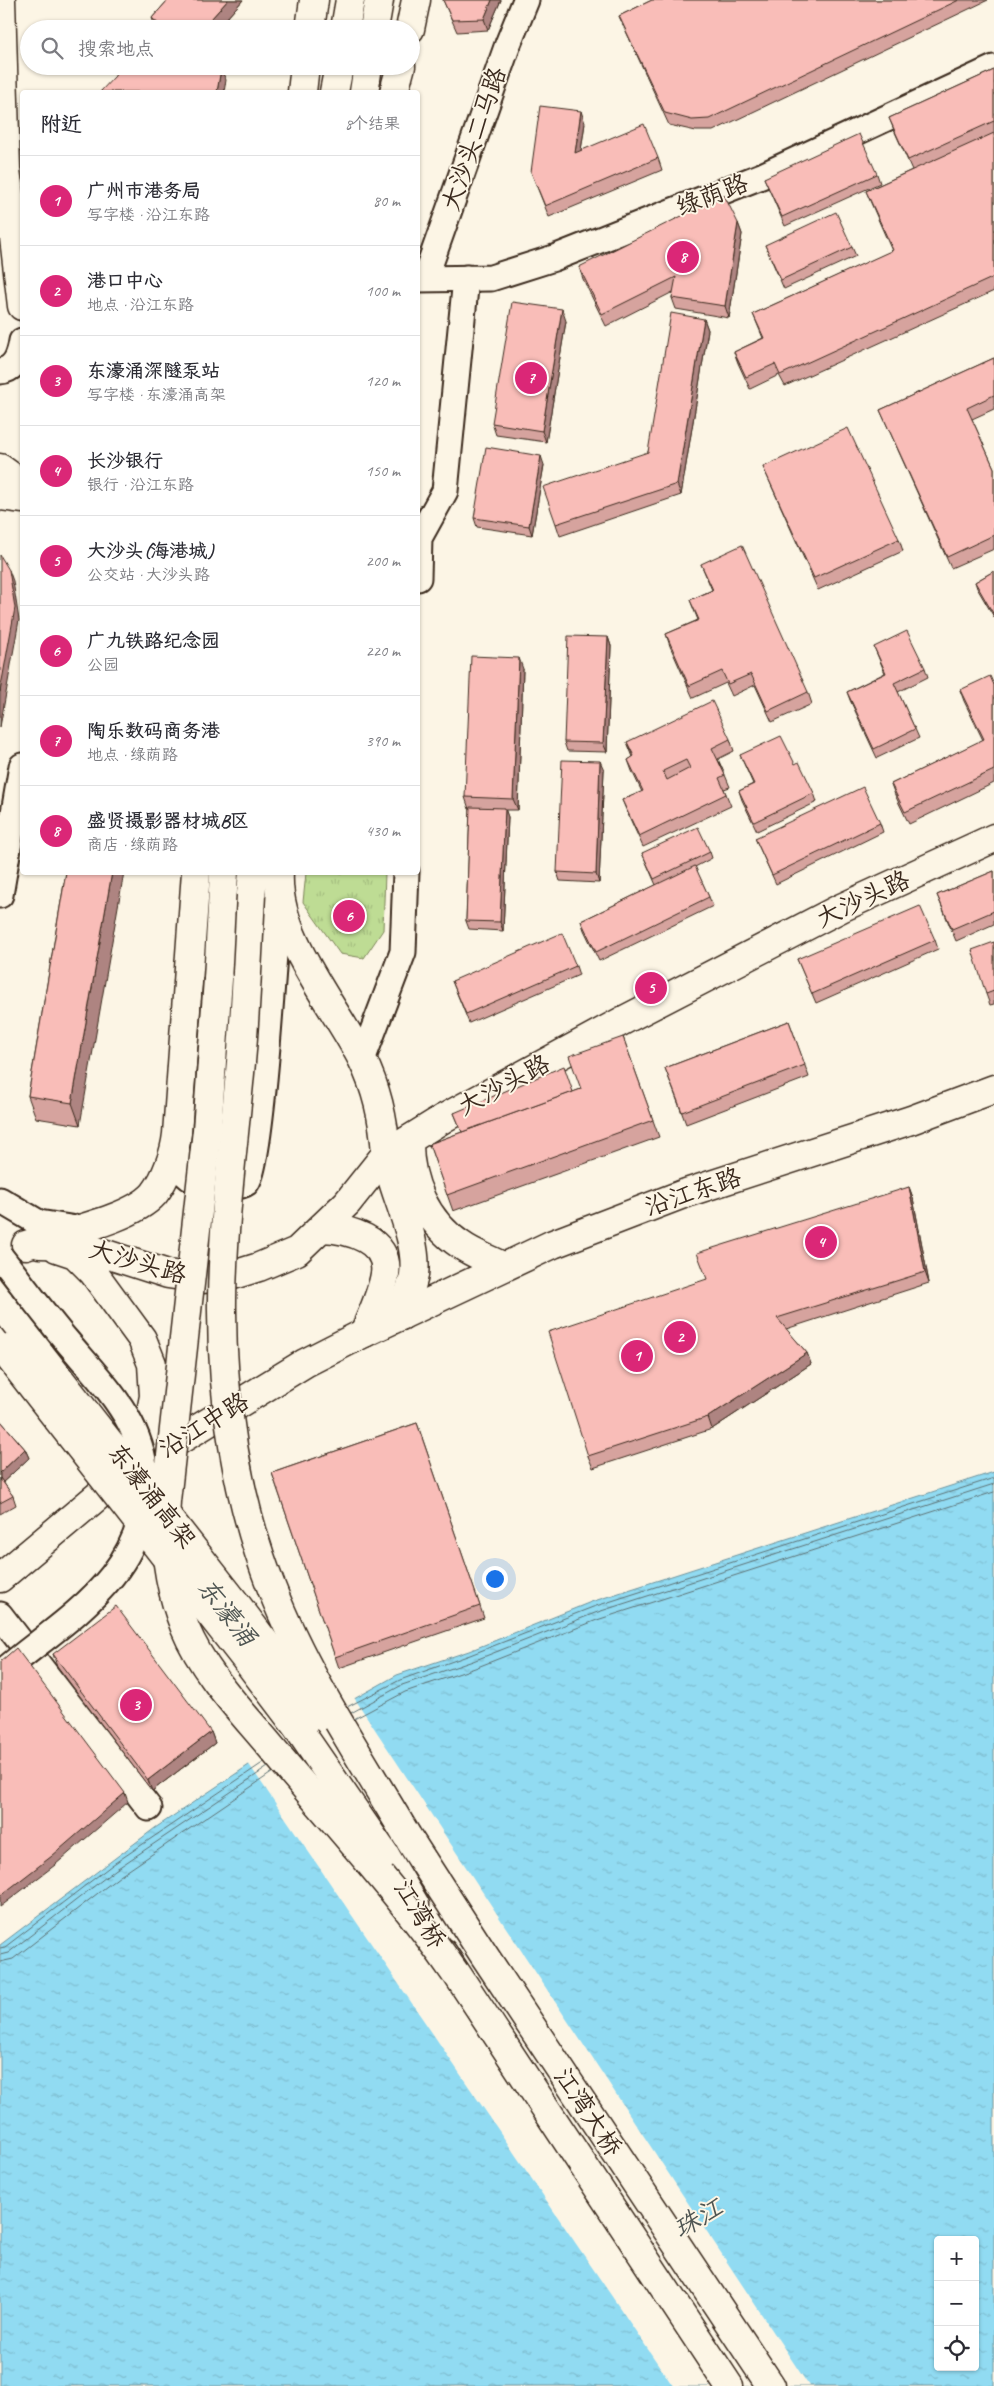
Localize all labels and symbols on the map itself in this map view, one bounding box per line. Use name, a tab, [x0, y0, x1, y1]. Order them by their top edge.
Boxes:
street label: 大沙头二马路	[434, 63, 514, 215]
street label: 绿荫路	[671, 167, 753, 223]
pin: 8	[667, 238, 699, 276]
pin: 7	[515, 359, 547, 397]
street label: 大沙头路	[811, 863, 915, 935]
pin: 6	[333, 897, 365, 935]
pin: 5	[635, 969, 667, 1007]
street label: 大沙头路	[452, 1047, 556, 1123]
street label: 沿江东路	[641, 1161, 745, 1223]
pin: 4	[805, 1223, 837, 1261]
street label: 大沙头路	[86, 1233, 190, 1291]
pin: 2	[664, 1318, 696, 1356]
pin: 1	[621, 1337, 653, 1375]
street label: 沿江中路	[153, 1385, 255, 1465]
street label: 东濠涌高架	[101, 1437, 203, 1555]
your location	[482, 1566, 508, 1592]
water label: 东濠涌	[190, 1571, 265, 1654]
pin: 3	[120, 1686, 152, 1724]
street label: 江湾桥	[387, 1874, 453, 1954]
street label: 江湾大桥	[547, 2062, 629, 2162]
water label: 珠江	[667, 2190, 730, 2245]

